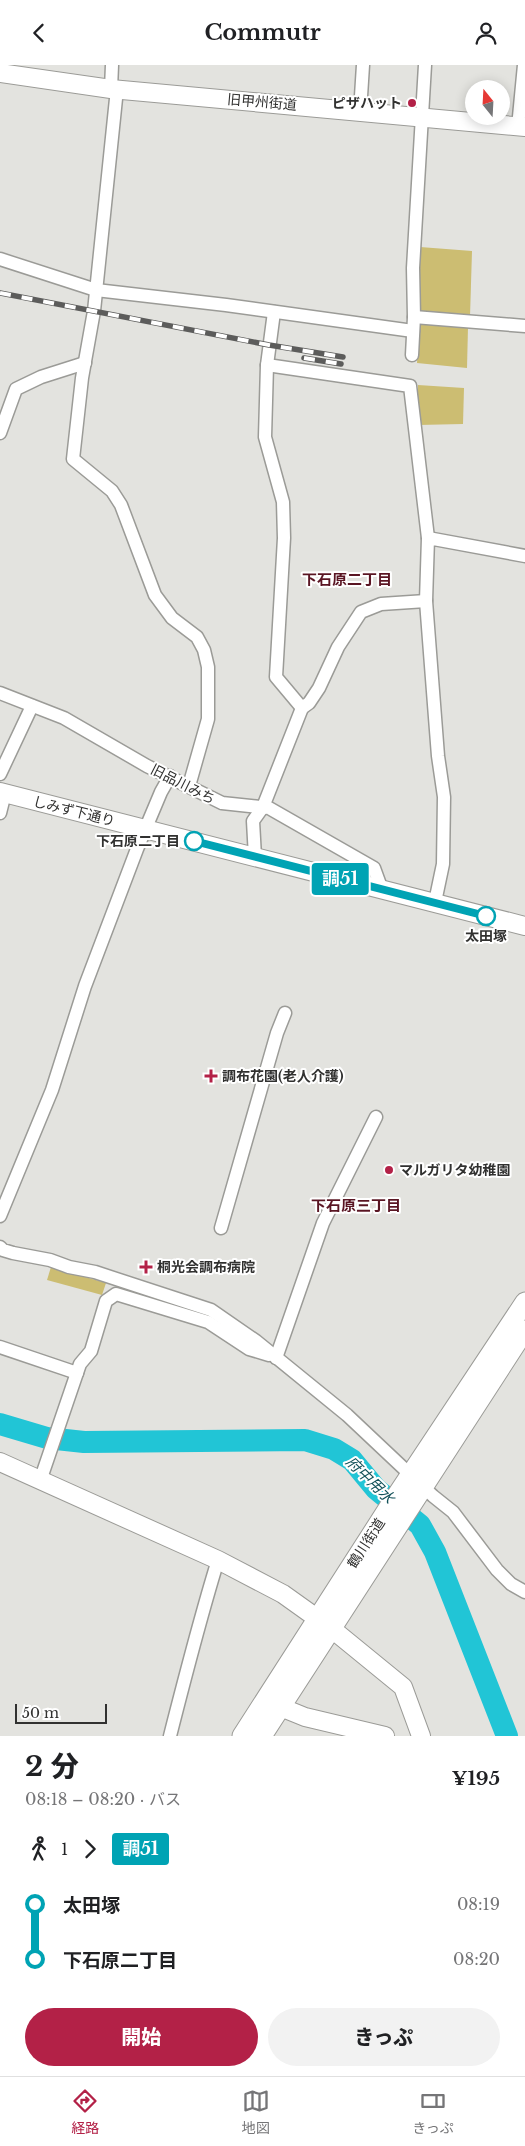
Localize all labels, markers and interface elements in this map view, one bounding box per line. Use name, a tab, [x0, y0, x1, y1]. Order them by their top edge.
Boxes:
icon: back	[25, 19, 53, 47]
text: Commutr	[204, 19, 321, 46]
icon: person	[472, 19, 500, 47]
north arrow	[465, 80, 510, 125]
map controls	[465, 80, 510, 125]
street label: 旧甲州街道	[226, 90, 298, 114]
place label: ピザハット	[332, 94, 402, 112]
marker: ピザハット	[406, 97, 418, 109]
district label: 下石原二丁目	[302, 570, 392, 589]
street label: 旧品川みち	[148, 760, 218, 808]
street label: しみず下通り	[31, 792, 117, 830]
marker: 下石原二丁目	[184, 831, 204, 851]
place label: 下石原二丁目	[96, 832, 180, 850]
line badge: 調51	[311, 863, 369, 895]
text: 調51	[322, 868, 358, 890]
marker: 太田塚	[476, 906, 496, 926]
place label: 太田塚	[465, 927, 507, 945]
place label: 調布花園(老人介護)	[222, 1067, 344, 1085]
marker: 調布花園(老人介護)	[204, 1069, 218, 1083]
place label: マルガリタ幼稚園	[399, 1161, 511, 1179]
marker: マルガリタ幼稚園	[383, 1164, 395, 1176]
district label: 下石原三丁目	[311, 1196, 401, 1215]
place label: 桐光会調布病院	[157, 1258, 255, 1276]
marker: 桐光会調布病院	[139, 1260, 153, 1274]
water label: 府中用水	[342, 1452, 400, 1509]
street label: 鶴川街道	[343, 1515, 389, 1571]
scale bar	[15, 1701, 108, 1724]
text: 50 m	[22, 1704, 59, 1722]
text: 2 分	[25, 1749, 79, 1784]
text: ¥195	[451, 1767, 500, 1790]
text: 08:18 – 08:20 · バス	[25, 1789, 181, 1809]
icon: walk	[25, 1835, 53, 1863]
icon: forward	[76, 1835, 104, 1863]
text: 調51	[122, 1838, 159, 1860]
text: 1	[61, 1839, 68, 1859]
text: 太田塚	[63, 1894, 120, 1917]
text: 08:19	[457, 1894, 500, 1914]
text: 下石原二丁目	[63, 1949, 177, 1972]
text: 08:20	[453, 1949, 500, 1969]
button: 開始	[25, 2008, 258, 2066]
button: きっぷ	[268, 2008, 500, 2066]
tab: 経路	[71, 2087, 99, 2137]
tab: 地図	[242, 2087, 270, 2137]
tab: きっぷ	[412, 2087, 454, 2137]

